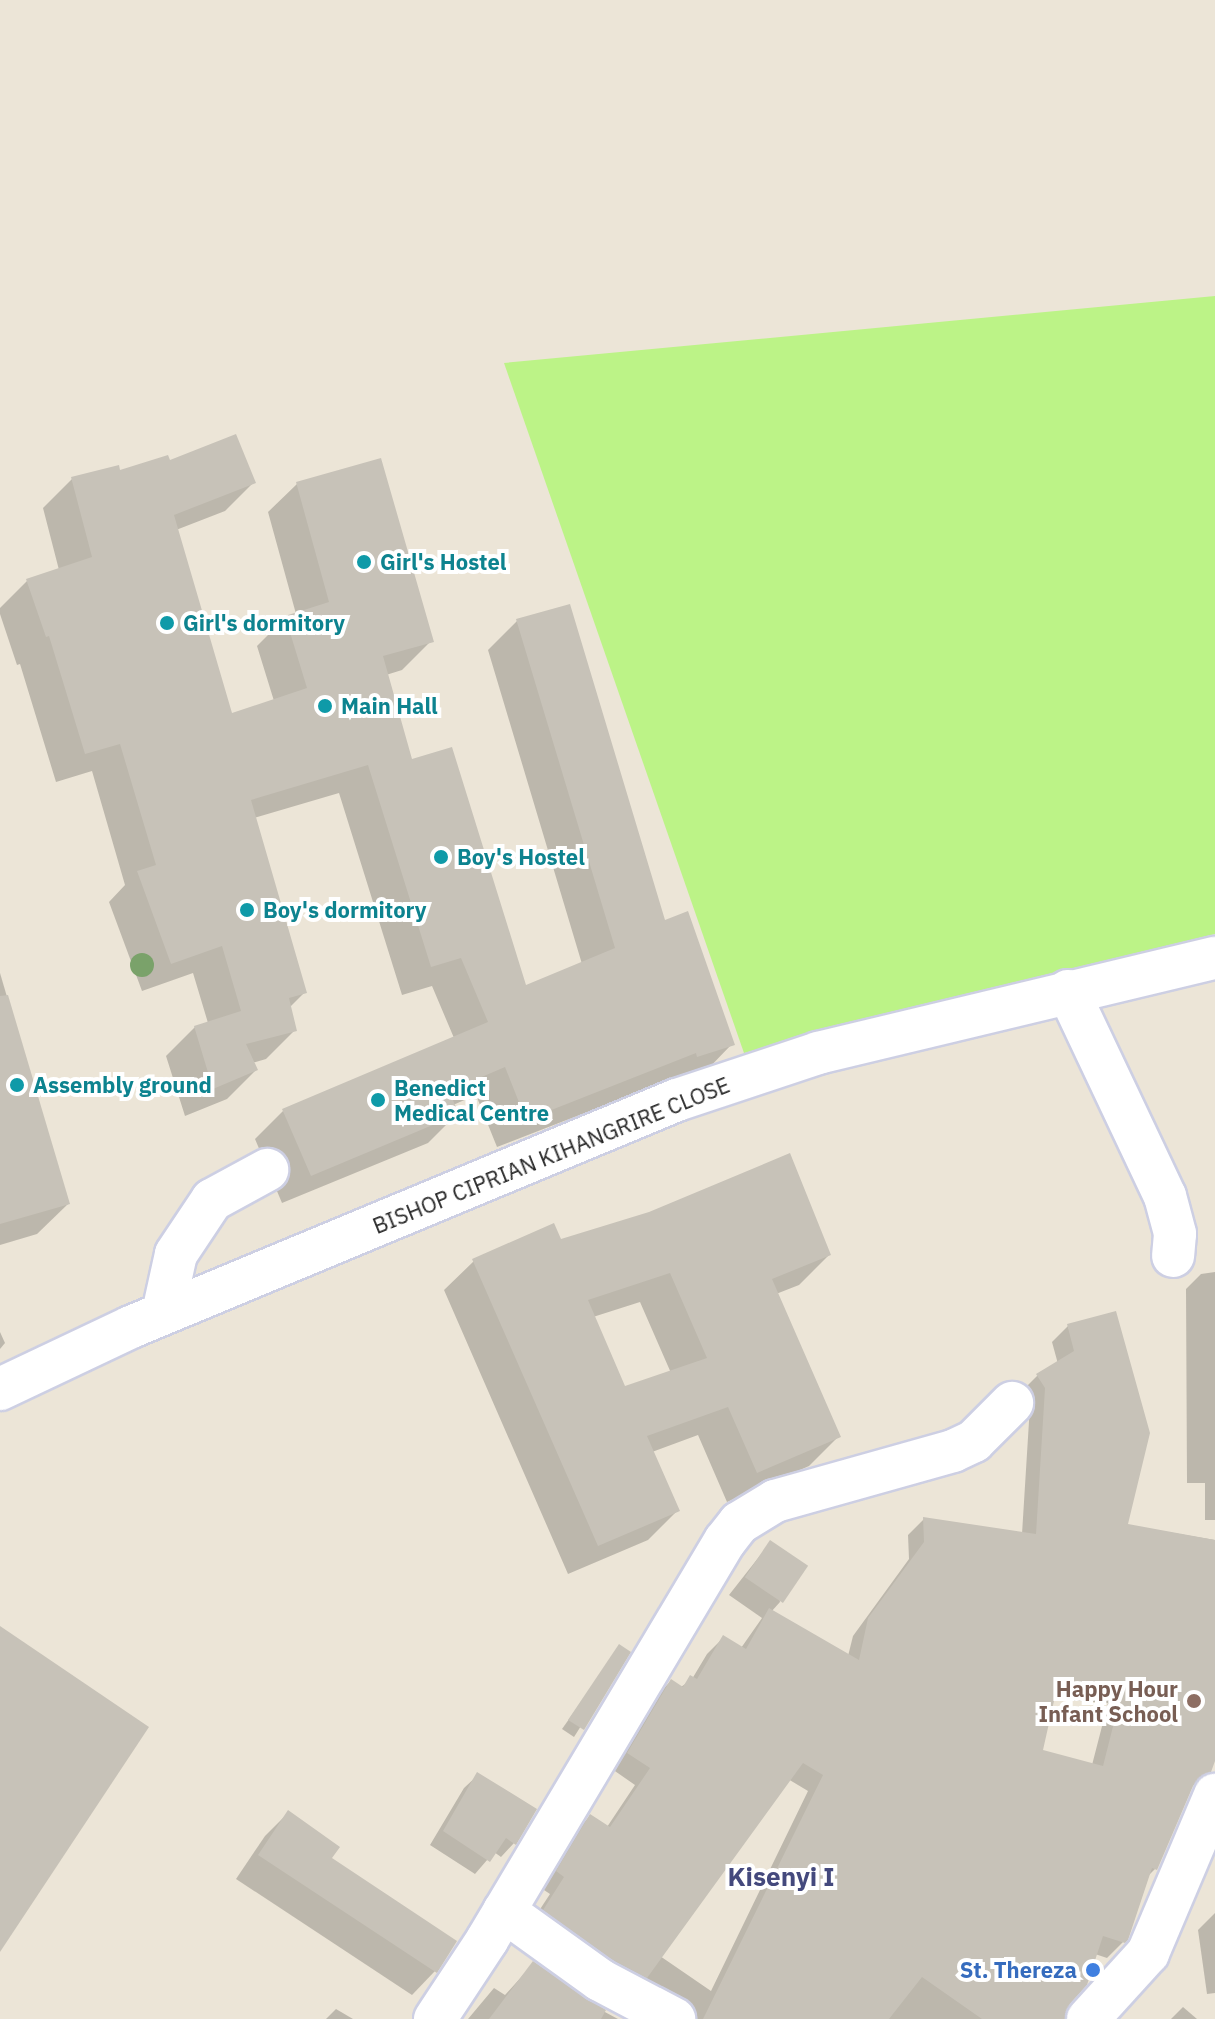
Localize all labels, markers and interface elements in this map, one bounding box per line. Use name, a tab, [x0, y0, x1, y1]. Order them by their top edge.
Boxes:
place label: Girl's Hostel	[380, 549, 506, 575]
marker: Girl's Hostel	[355, 553, 373, 571]
place label: Girl's dormitory	[183, 610, 345, 636]
marker: Girl's dormitory	[158, 614, 176, 632]
place label: Main Hall	[341, 693, 438, 719]
marker: Main Hall	[316, 697, 334, 715]
place label: Boy's Hostel	[457, 844, 585, 870]
marker: Boy's Hostel	[432, 848, 450, 866]
place label: Boy's dormitory	[263, 897, 426, 923]
marker: Boy's dormitory	[238, 901, 256, 919]
street label: BISHOP CIPRIAN KIHANGRIRE CLOSE	[369, 1071, 733, 1239]
place label: Assembly ground	[33, 1072, 212, 1098]
place label: Benedict Medical Centre	[394, 1074, 549, 1126]
marker: Assembly ground	[8, 1076, 26, 1094]
marker: Benedict Medical Centre	[369, 1091, 387, 1109]
place label: Happy Hour Infant School	[1038, 1675, 1178, 1726]
marker: Happy Hour Infant School	[1185, 1692, 1203, 1710]
district label: Kisenyi I	[727, 1861, 835, 1893]
place label: St. Thereza	[960, 1957, 1077, 1983]
marker: St. Thereza	[1084, 1961, 1102, 1979]

